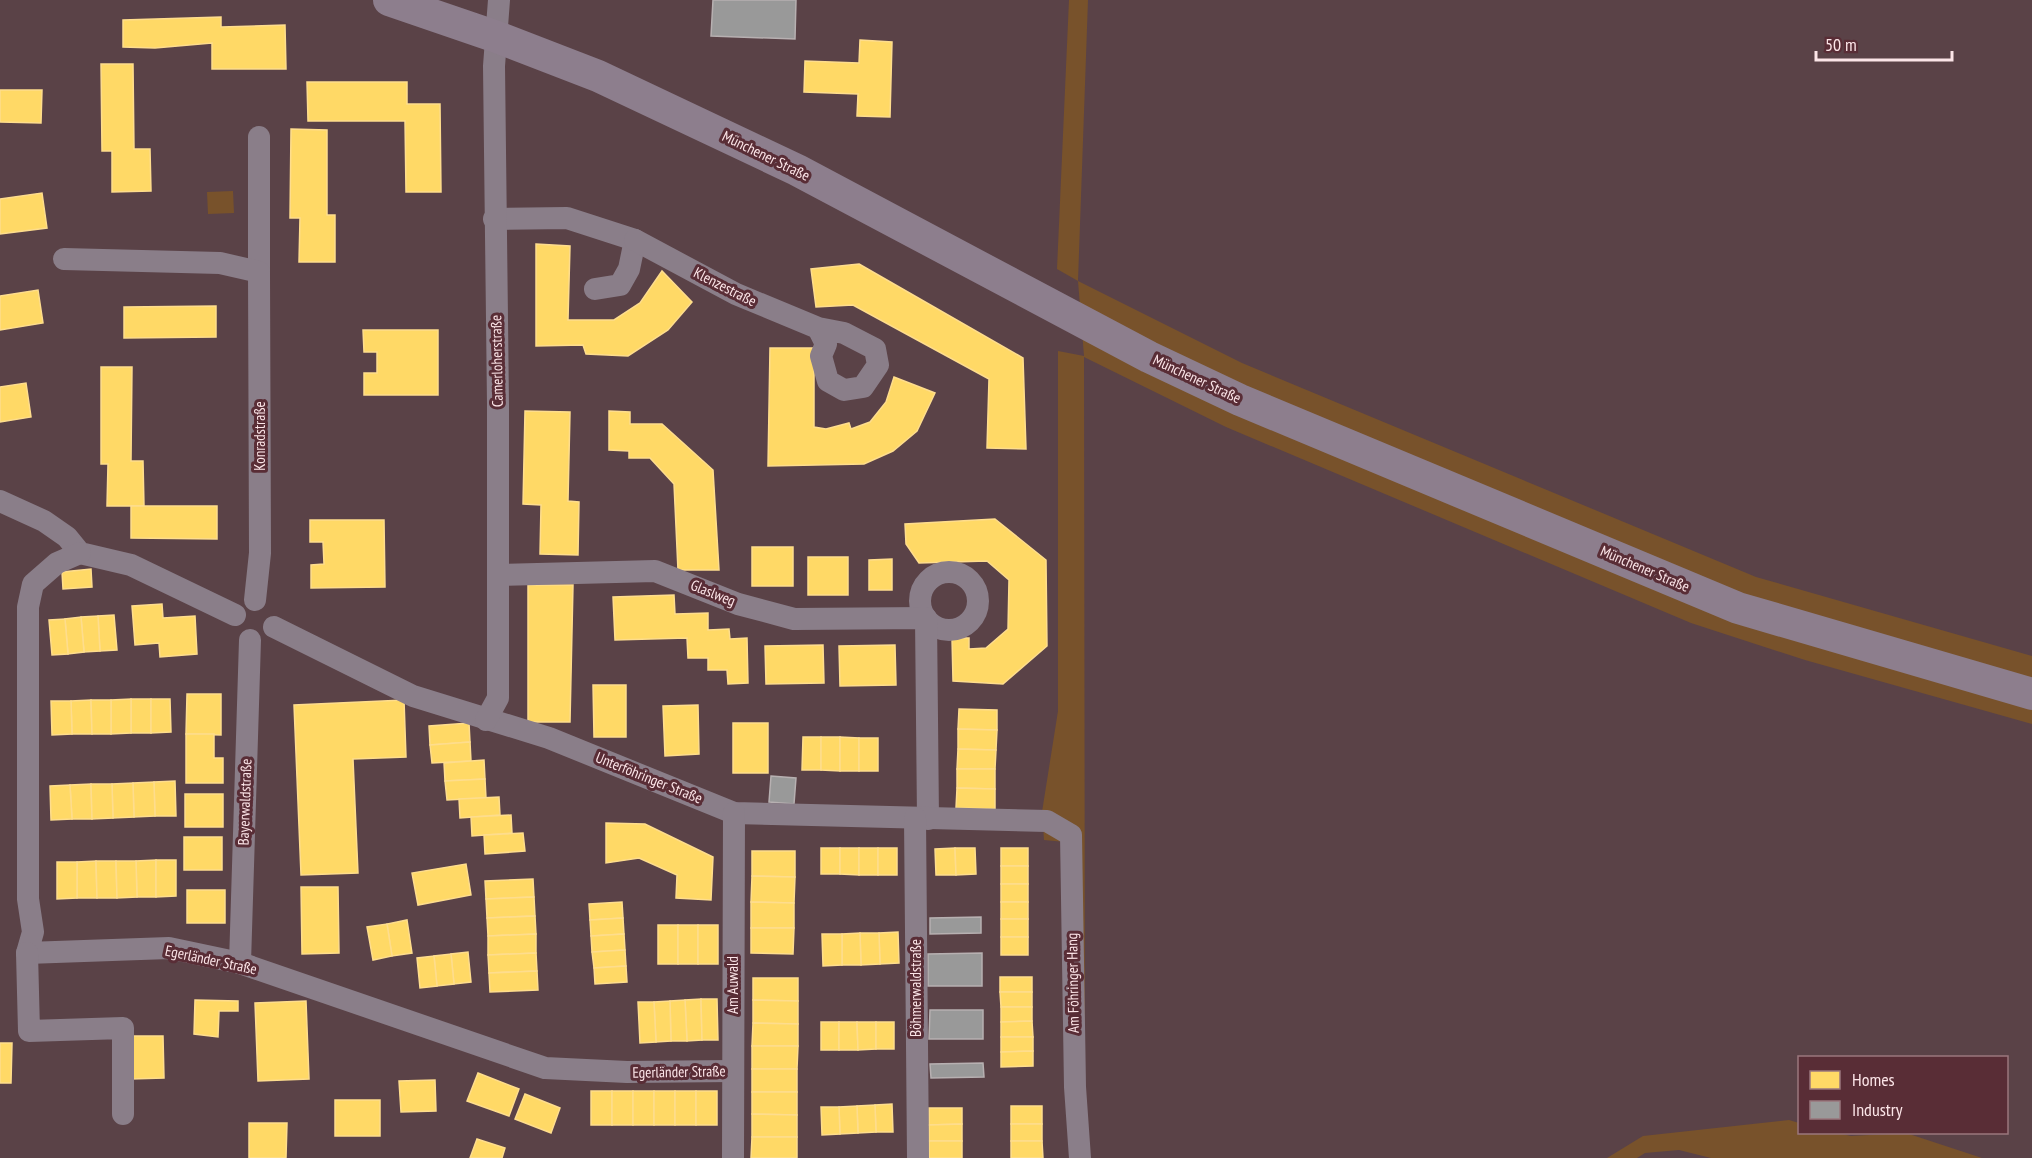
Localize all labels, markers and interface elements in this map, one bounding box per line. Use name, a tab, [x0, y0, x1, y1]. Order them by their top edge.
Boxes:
scale bar	[1816, 24, 1952, 62]
text: 50 m	[1825, 33, 1857, 56]
street label: Münchener Straße	[719, 126, 813, 185]
street label: Klenzestraße	[691, 263, 760, 310]
street label: Camerloherstraße	[486, 315, 507, 407]
street label: Münchener Straße	[1150, 350, 1244, 407]
street label: Konradstraße	[250, 401, 269, 471]
street label: Münchener Straße	[1598, 541, 1693, 596]
street label: Glaslweg	[688, 575, 738, 610]
street label: Unterföhringer Straße	[593, 747, 705, 808]
street label: Bayerwaldstraße	[233, 758, 256, 846]
street label: Am Föhringer Hang	[1062, 933, 1083, 1033]
street label: Böhmerwaldstraße	[906, 939, 925, 1037]
street label: Egerländer Straße	[163, 941, 259, 979]
street label: Am Auwald	[723, 956, 742, 1014]
legend	[1798, 1056, 2008, 1134]
street label: Egerländer Straße	[632, 1061, 726, 1082]
text: Homes	[1852, 1068, 1895, 1091]
text: Industry	[1852, 1098, 1903, 1121]

